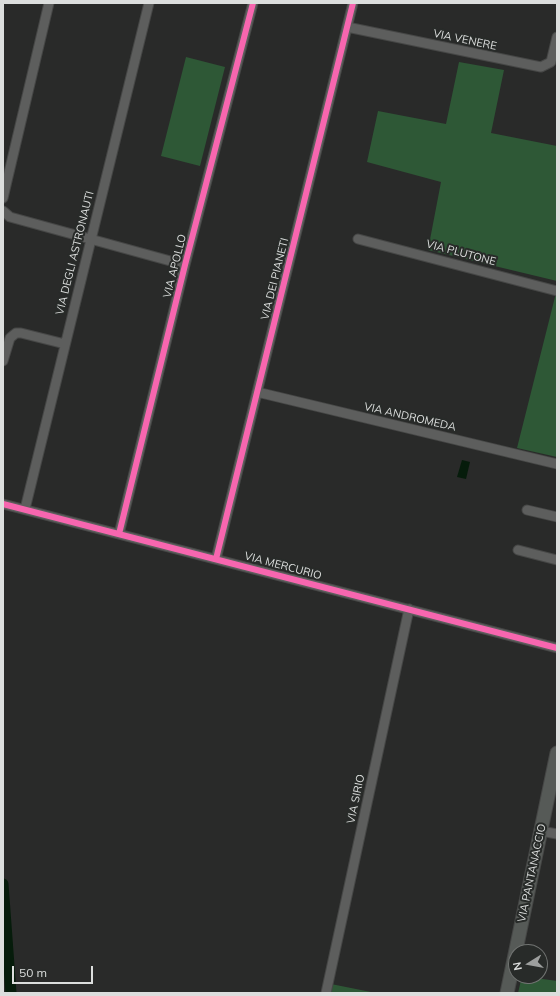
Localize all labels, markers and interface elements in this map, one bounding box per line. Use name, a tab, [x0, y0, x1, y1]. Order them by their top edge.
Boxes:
street label: VIA VENERE	[432, 27, 498, 53]
street label: VIA DEGLI ASTRONAUTI	[53, 190, 97, 316]
street label: VIA APOLLO	[161, 233, 189, 299]
street label: VIA DEI PIANETI	[258, 237, 292, 321]
street label: VIA PLUTONE	[425, 237, 497, 269]
street label: VIA ANDROMEDA	[363, 400, 457, 434]
street label: VIA MERCURIO	[243, 549, 323, 583]
street label: VIA SIRIO	[344, 773, 368, 825]
street label: VIA PANTANACCIO	[515, 823, 549, 923]
north arrow	[508, 944, 548, 984]
scale bar	[14, 958, 95, 984]
text: N	[510, 961, 525, 972]
text: 50 m	[19, 965, 47, 980]

